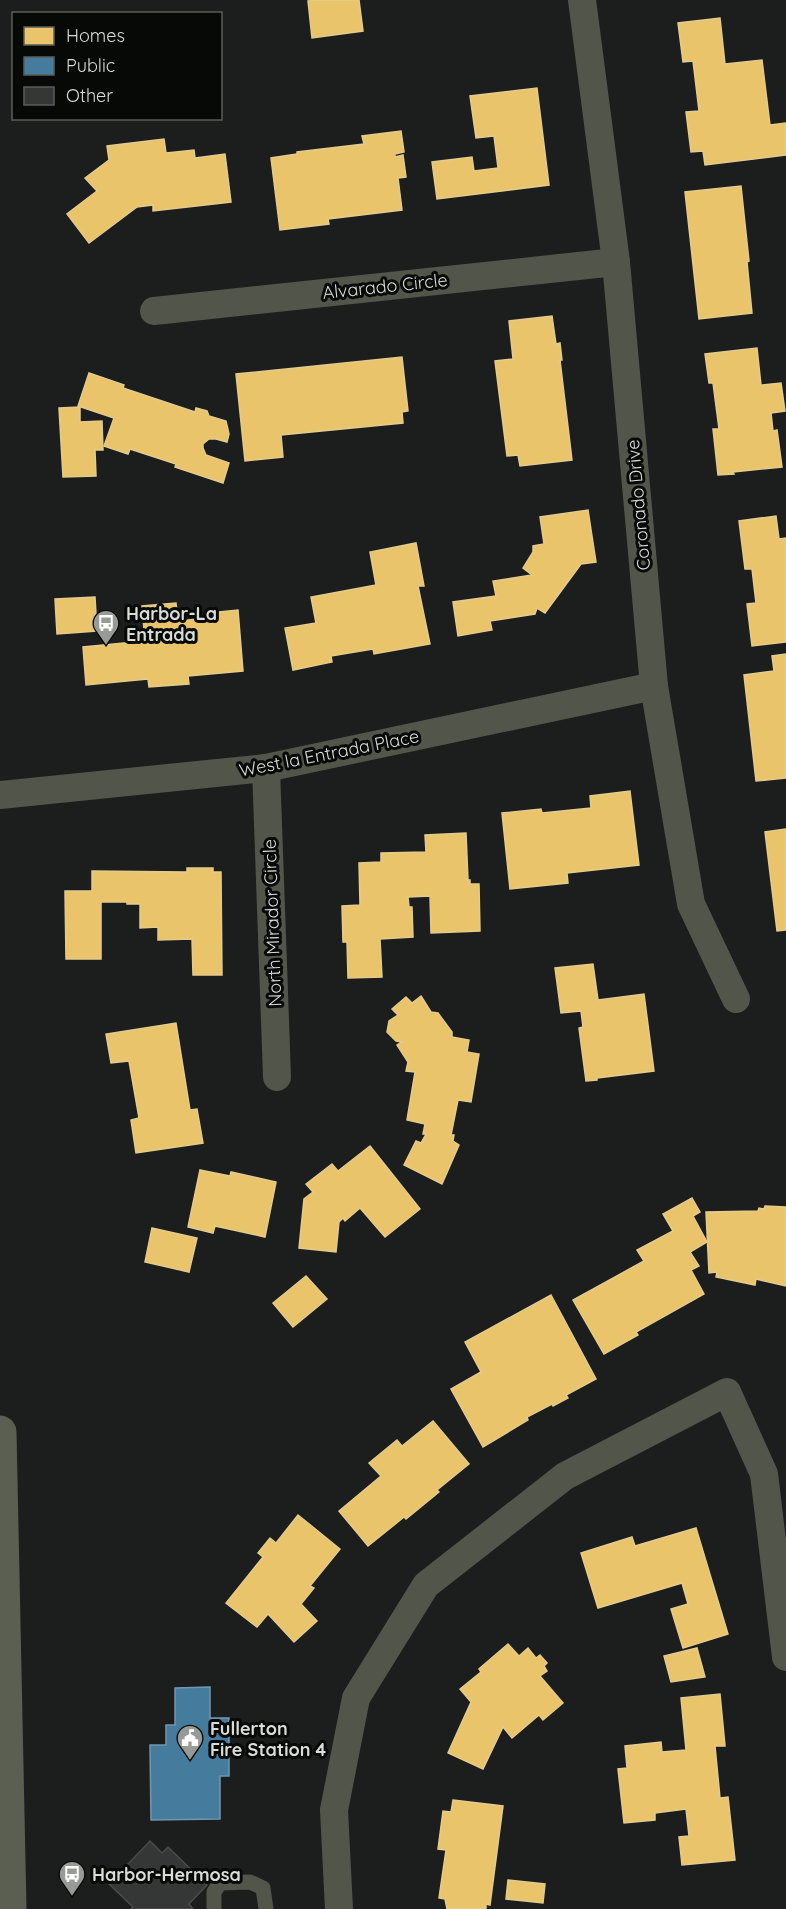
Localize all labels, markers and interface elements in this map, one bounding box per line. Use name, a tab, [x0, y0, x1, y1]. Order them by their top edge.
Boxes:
legend	[12, 12, 222, 120]
text: Homes	[66, 24, 125, 47]
text: Public	[66, 54, 115, 77]
text: Other	[66, 84, 113, 107]
street label: Alvarado Circle	[321, 268, 449, 304]
street label: Coronado Drive	[621, 439, 655, 571]
place label: Harbor-La Entrada	[126, 602, 217, 646]
bus stop icon: Harbor-La Entrada	[91, 608, 121, 646]
street label: West la Entrada Place	[237, 724, 421, 782]
street label: North Mirador Circle	[258, 839, 286, 1007]
place label: Fullerton Fire Station 4	[210, 1717, 326, 1761]
public building icon: Fullerton Fire Station 4	[175, 1723, 205, 1761]
bus stop icon: Harbor-Hermosa	[57, 1859, 87, 1897]
place label: Harbor-Hermosa	[92, 1863, 241, 1886]

